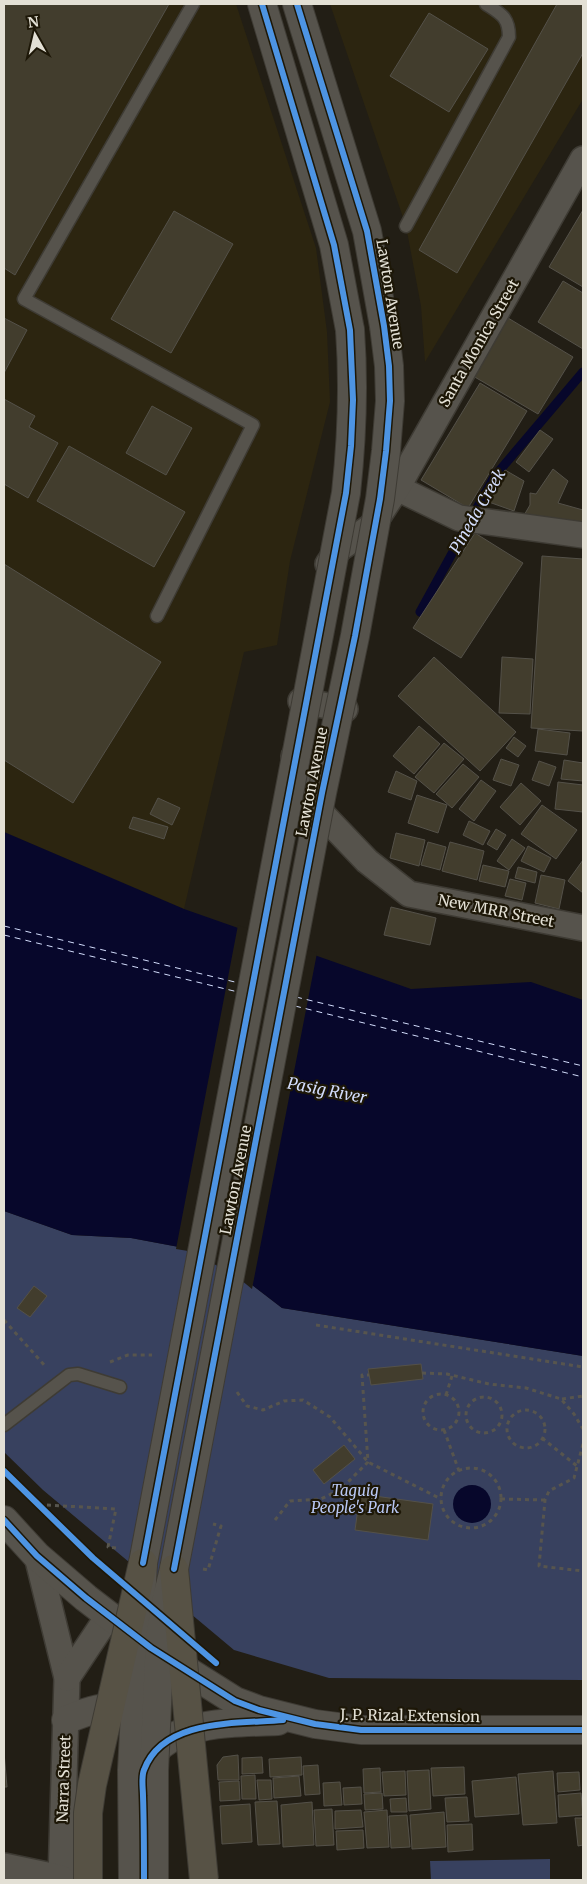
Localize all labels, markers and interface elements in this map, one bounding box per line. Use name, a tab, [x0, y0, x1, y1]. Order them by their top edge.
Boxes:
north arrow	[10, 10, 60, 60]
text: N	[26, 12, 40, 32]
street label: Lawton Avenue	[372, 238, 409, 350]
street label: Santa Monica Street	[434, 275, 523, 410]
water label: Pineda Creek	[445, 465, 509, 557]
street label: Lawton Avenue	[292, 725, 331, 838]
street label: New MRR Street	[436, 890, 556, 931]
water label: Pasig River	[286, 1073, 369, 1108]
street label: Lawton Avenue	[216, 1123, 255, 1236]
park label: Taguig People's Park	[311, 1481, 400, 1517]
street label: J. P. Rizal Extension	[339, 1705, 480, 1726]
street label: Narra Street	[52, 1735, 75, 1823]

